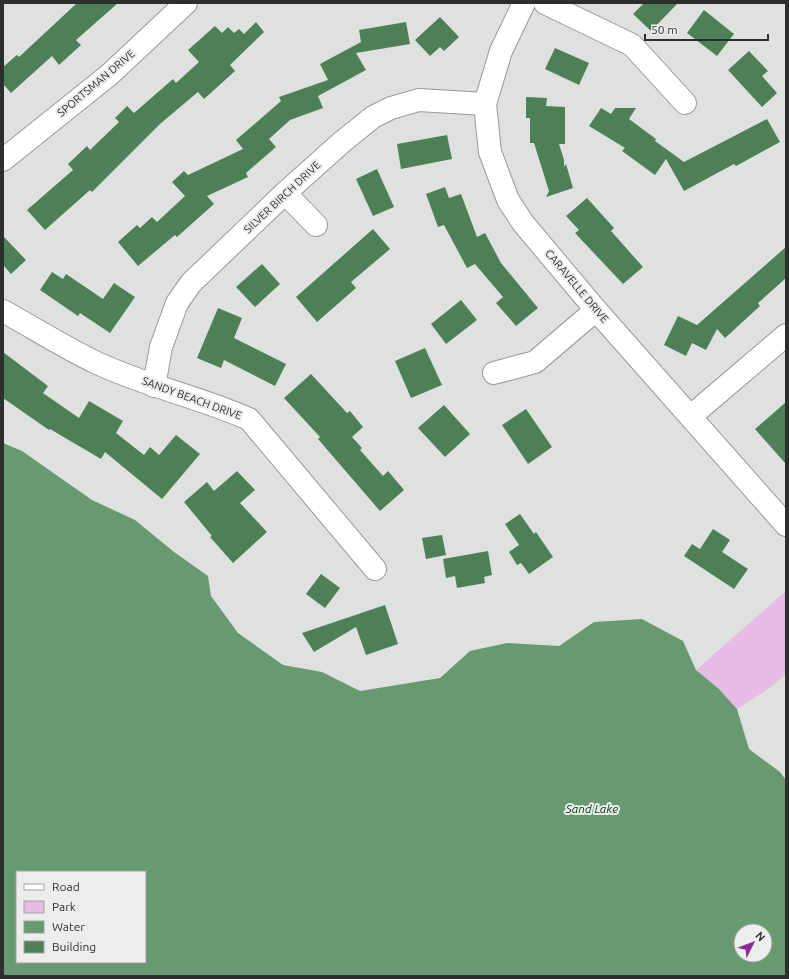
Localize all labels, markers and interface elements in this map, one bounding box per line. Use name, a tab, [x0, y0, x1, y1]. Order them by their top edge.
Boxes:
scale bar	[645, 16, 768, 42]
text: 50 m	[651, 23, 678, 36]
street label: SPORTSMAN DRIVE	[55, 47, 137, 119]
street label: SILVER BIRCH DRIVE	[241, 159, 323, 235]
street label: CARAVELLE DRIVE	[543, 247, 611, 325]
street label: SANDY BEACH DRIVE	[141, 374, 243, 422]
water label: Sand Lake	[565, 802, 618, 815]
legend	[16, 871, 146, 963]
text: Road	[52, 880, 80, 893]
text: Park	[52, 900, 76, 913]
text: Water	[52, 920, 85, 933]
north arrow	[733, 923, 773, 963]
text: N	[753, 929, 768, 943]
text: Building	[52, 940, 96, 953]

